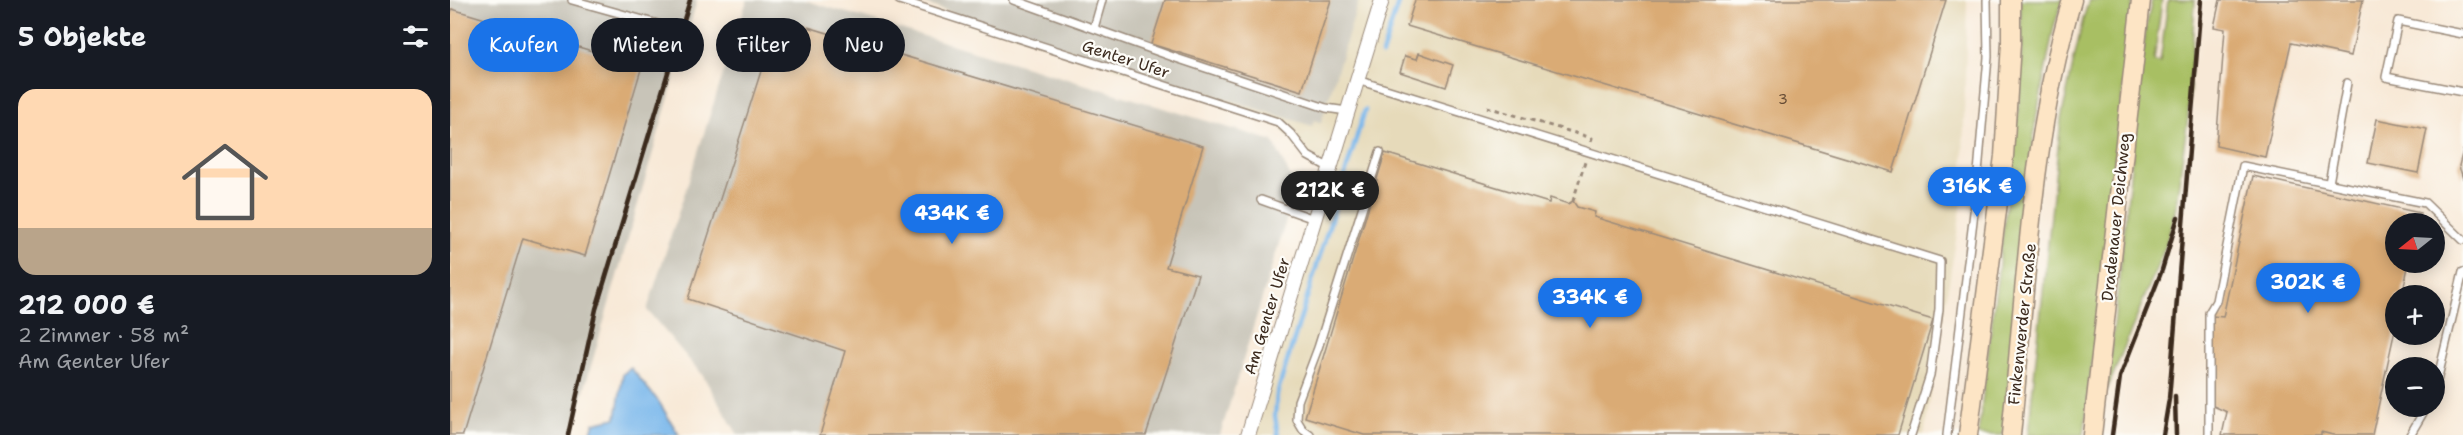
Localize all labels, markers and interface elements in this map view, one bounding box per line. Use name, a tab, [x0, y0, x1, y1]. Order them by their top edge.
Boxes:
chip: Kaufen	[468, 18, 579, 72]
chip: Mieten	[591, 18, 704, 72]
chip: Filter	[716, 18, 811, 72]
chip: Neu	[823, 18, 905, 72]
text: 5 Objekte	[18, 19, 146, 54]
icon: filters	[399, 20, 432, 53]
street label: Genter Ufer	[1079, 35, 1173, 83]
house number: 3	[1778, 90, 1788, 108]
icon: home	[171, 128, 279, 236]
street label: Dradenauer Deichweg	[2097, 132, 2135, 302]
pin: 316K €	[1928, 167, 2026, 218]
pin: 212K €	[1281, 171, 1379, 222]
text: 316K €	[1942, 173, 2012, 199]
text: 212K €	[1295, 177, 1365, 203]
pin: 434K €	[903, 194, 1001, 245]
text: 434K €	[914, 200, 990, 226]
north arrow	[2385, 213, 2445, 273]
map controls	[2385, 213, 2445, 417]
street label: Finkenwerder Straße	[2003, 242, 2041, 406]
street label: Am Genter Ufer	[1239, 255, 1295, 377]
pin: 302K €	[2259, 263, 2357, 314]
text: 302K €	[2270, 269, 2346, 295]
pin: 334K €	[1541, 278, 1639, 329]
text: 334K €	[1552, 284, 1628, 310]
button: +	[2385, 285, 2445, 345]
text: 212 000 €	[18, 287, 155, 322]
text: 2 Zimmer · 58 m²	[18, 322, 189, 348]
text: Am Genter Ufer	[18, 348, 170, 374]
button: −	[2385, 357, 2445, 417]

